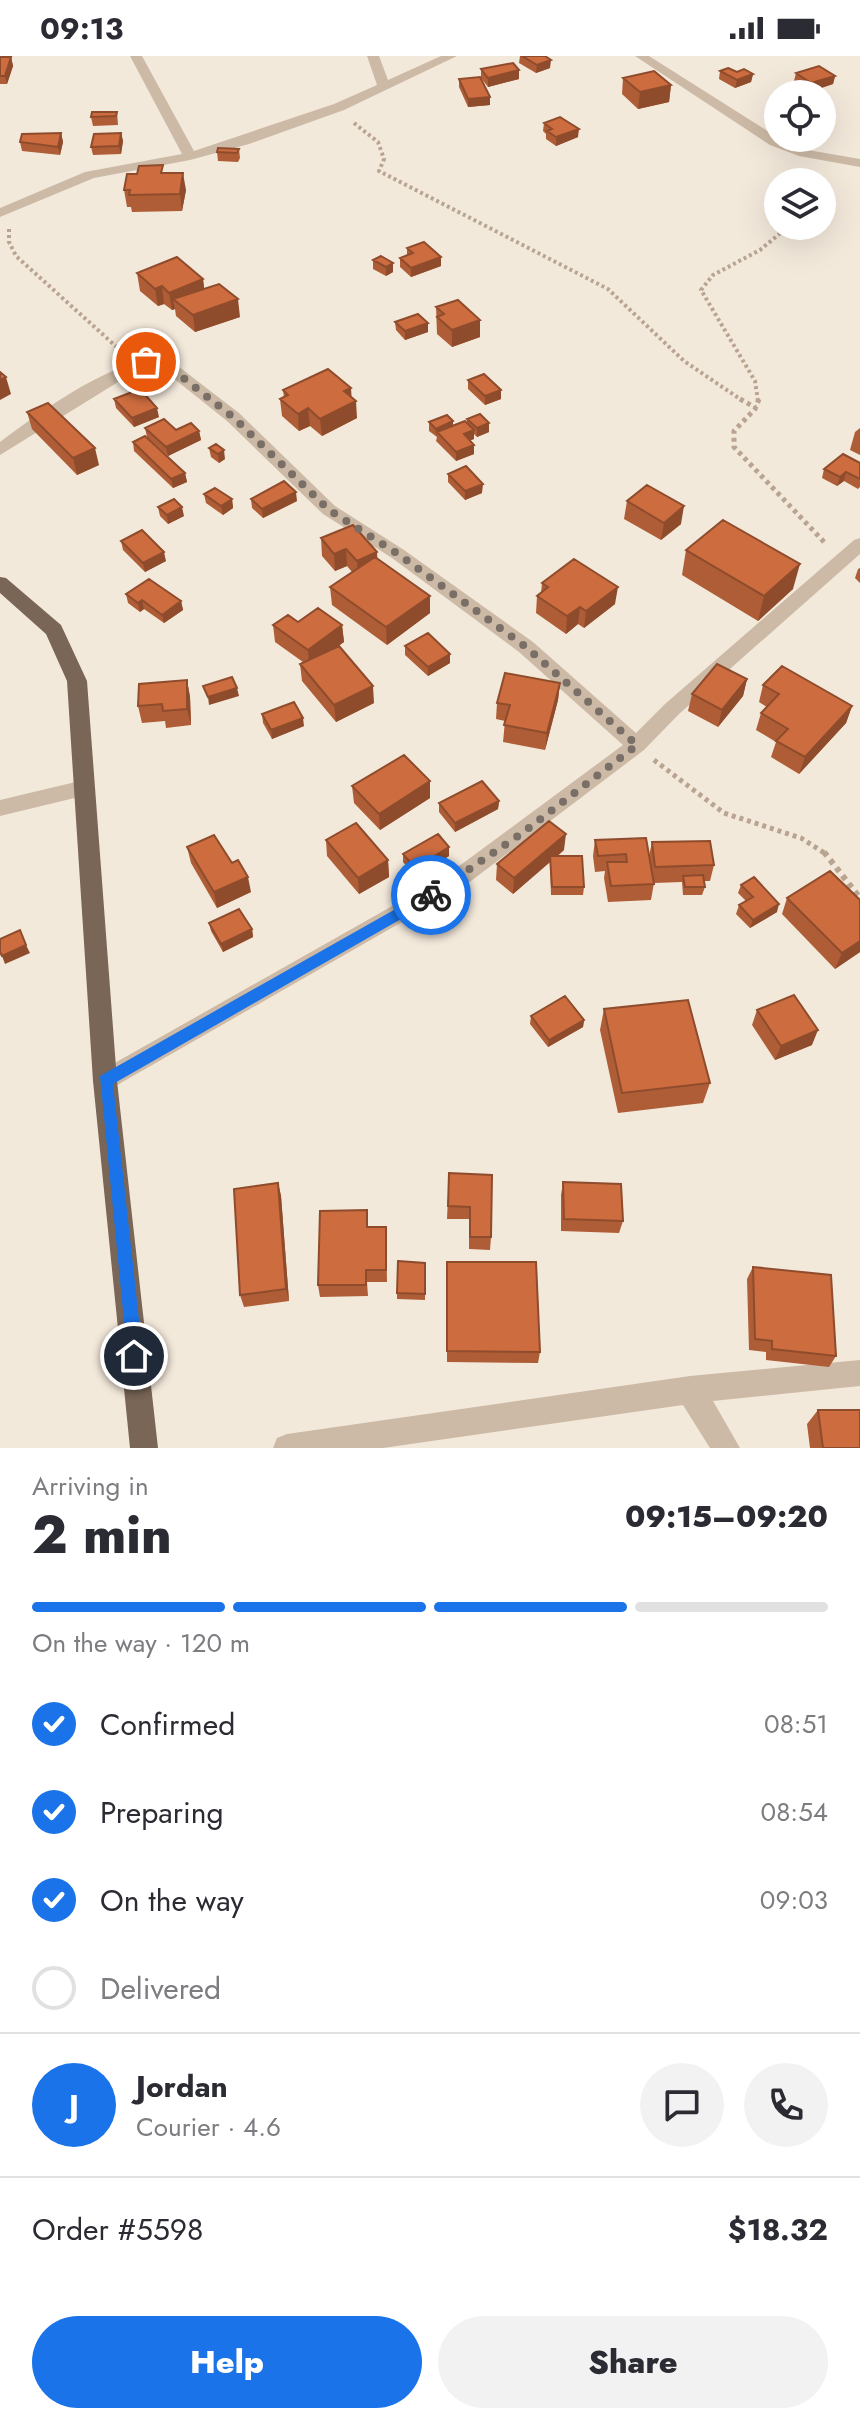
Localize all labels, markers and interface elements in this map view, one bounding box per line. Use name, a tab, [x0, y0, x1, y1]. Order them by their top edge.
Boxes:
text: 09:13	[40, 7, 124, 50]
map controls	[764, 80, 836, 240]
button: locate	[764, 80, 836, 152]
button: layers	[764, 168, 836, 240]
pin	[112, 328, 180, 396]
icon: bag	[124, 340, 168, 384]
courier	[391, 855, 471, 935]
icon: bike	[409, 873, 453, 917]
pin	[100, 1322, 168, 1390]
icon: home	[112, 1334, 156, 1378]
text: Arriving in	[32, 1467, 149, 1505]
text: 09:15–09:20	[625, 1495, 828, 1538]
text: 2 min	[32, 1497, 172, 1573]
text: On the way · 120 m	[32, 1624, 250, 1662]
icon: check	[32, 1702, 76, 1746]
text: Confirmed	[100, 1703, 235, 1746]
text: 08:51	[764, 1705, 828, 1743]
icon: check	[32, 1790, 76, 1834]
text: Preparing	[100, 1791, 224, 1834]
text: 08:54	[761, 1793, 828, 1831]
icon: check	[32, 1878, 76, 1922]
text: On the way	[100, 1879, 244, 1922]
text: 09:03	[760, 1881, 828, 1919]
text: Delivered	[100, 1967, 221, 2010]
button: chat	[640, 2063, 724, 2147]
button: phone	[744, 2063, 828, 2147]
text: Jordan	[136, 2065, 228, 2108]
text: J	[69, 2084, 79, 2127]
text: Courier · 4.6	[136, 2108, 281, 2146]
text: Order #5598	[32, 2208, 203, 2251]
text: $18.32	[728, 2208, 828, 2251]
button: Help	[32, 2316, 422, 2408]
button: Share	[438, 2316, 828, 2408]

